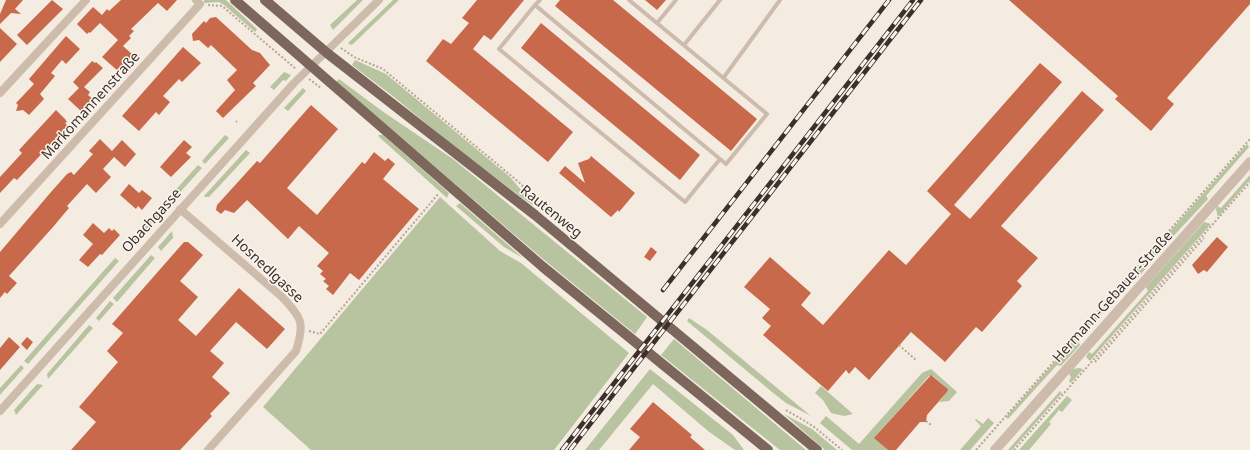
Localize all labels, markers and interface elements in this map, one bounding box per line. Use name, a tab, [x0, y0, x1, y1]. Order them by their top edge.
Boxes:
street label: Markomannenstraße	[38, 49, 144, 163]
street label: Rautenweg	[517, 182, 585, 242]
street label: Obachgasse	[119, 185, 185, 257]
street label: Hermann-Gebauer-Straße	[1050, 228, 1176, 366]
street label: Hosnedlgasse	[228, 231, 306, 307]

